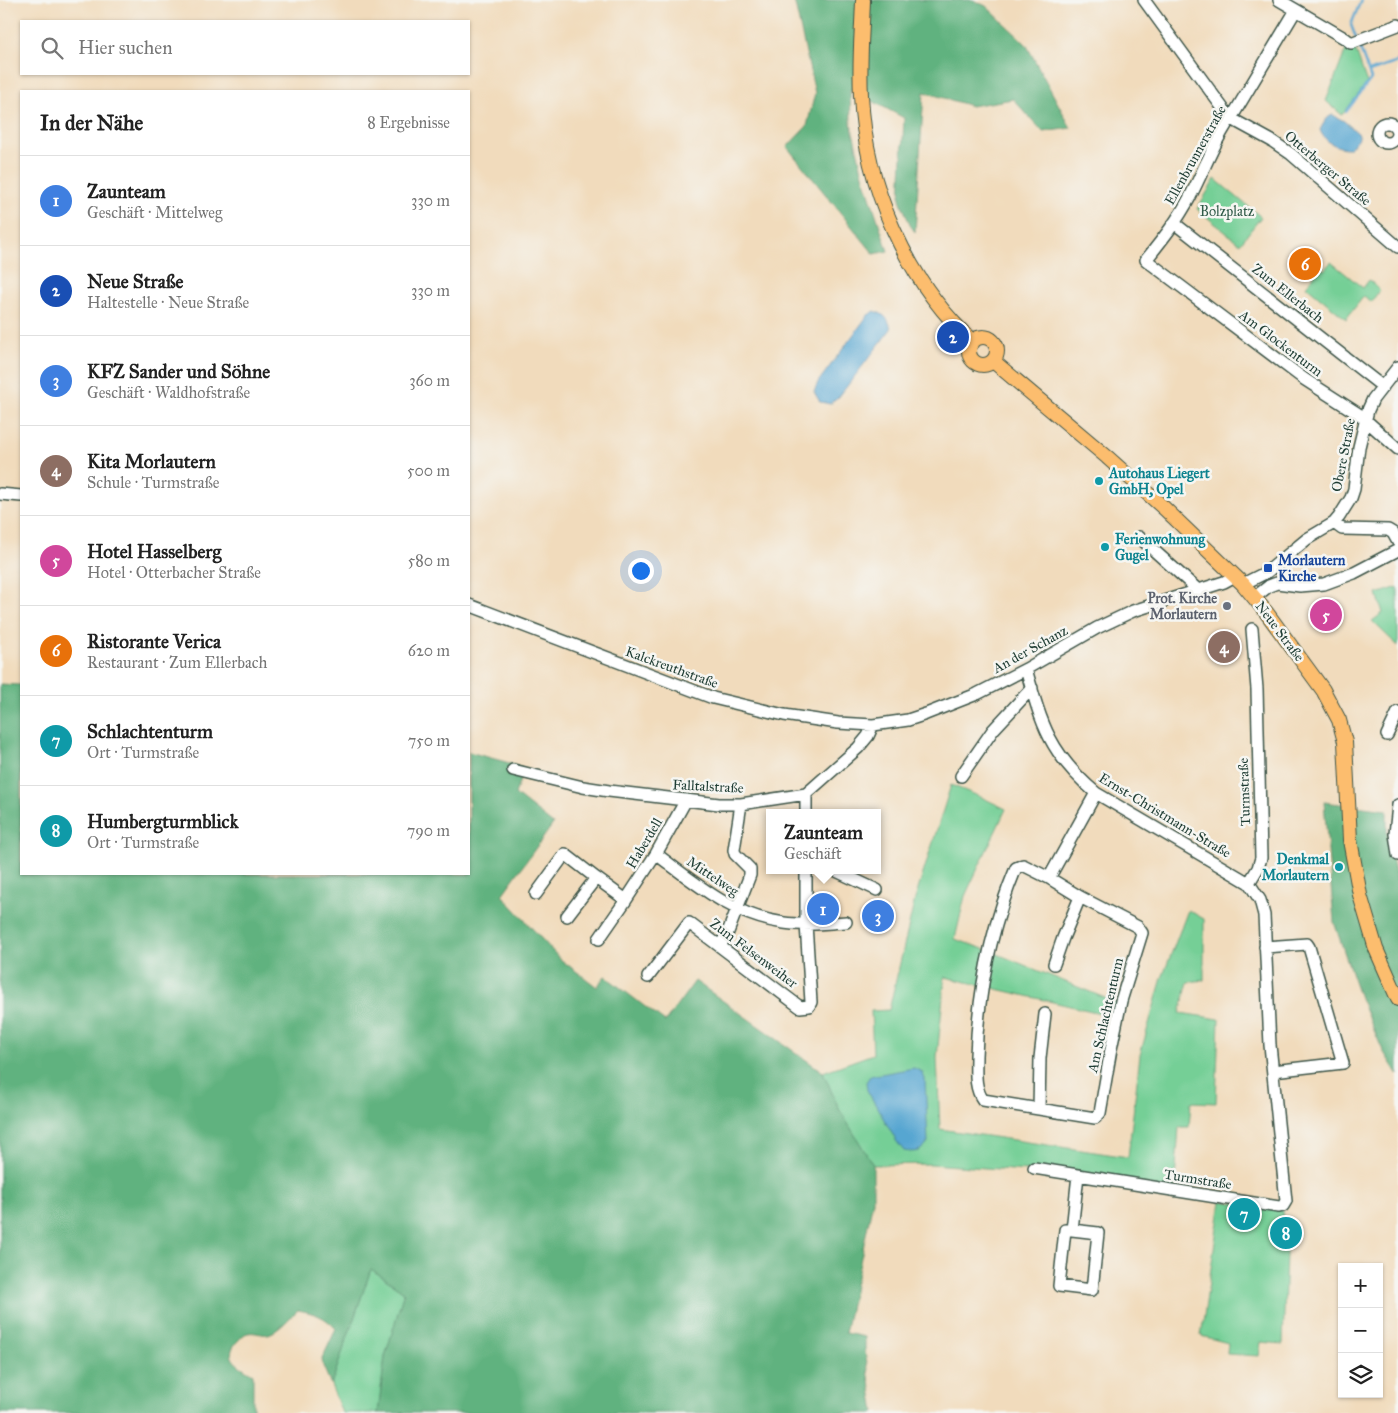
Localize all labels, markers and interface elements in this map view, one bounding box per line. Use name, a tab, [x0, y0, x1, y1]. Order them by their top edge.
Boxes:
search box	[20, 20, 470, 75]
icon: search	[38, 34, 66, 62]
text: Hier suchen	[78, 36, 172, 59]
street label: Ellenbrunnerstraße	[1161, 102, 1230, 208]
text: In der Nähe	[40, 110, 143, 136]
text: 8 Ergebnisse	[367, 113, 450, 132]
street label: Otterberger Straße	[1281, 127, 1374, 210]
text: Zaunteam	[87, 180, 166, 203]
text: 1	[53, 191, 59, 210]
text: 330 m	[411, 191, 450, 210]
text: Geschäft · Mittelweg	[87, 203, 222, 222]
park label: Bolzplatz	[1200, 203, 1255, 220]
pin: 6	[1289, 245, 1321, 283]
street label: Zum Ellerbach	[1249, 260, 1327, 327]
text: Neue Straße	[87, 270, 183, 293]
text: 2	[52, 281, 60, 300]
text: 330 m	[411, 281, 450, 300]
text: Haltestelle · Neue Straße	[87, 293, 249, 312]
street label: Am Glockenturm	[1235, 306, 1326, 381]
pin: 2	[937, 318, 969, 356]
text: KFZ Sander und Söhne	[87, 360, 270, 383]
text: 3	[53, 371, 59, 390]
text: 360 m	[409, 371, 450, 390]
text: Geschäft · Waldhofstraße	[87, 383, 250, 402]
street label: Obere Straße	[1328, 417, 1359, 493]
text: Kita Morlautern	[87, 450, 216, 473]
text: 4	[52, 461, 60, 480]
text: 500 m	[407, 461, 450, 480]
place label: Autohaus Liegert GmbH, Opel	[1108, 465, 1210, 499]
text: Schule · Turmstraße	[87, 473, 220, 492]
marker: Autohaus Liegert GmbH, Opel	[1093, 475, 1105, 487]
place label: Ferienwohnung Gugel	[1115, 531, 1205, 565]
text: Hotel Hasselberg	[87, 540, 221, 563]
marker: Ferienwohnung Gugel	[1099, 541, 1111, 553]
text: 5	[52, 551, 60, 570]
text: 580 m	[408, 551, 450, 570]
place label: Morlautern Kirche	[1278, 552, 1346, 585]
your location	[628, 558, 654, 584]
marker: Morlautern Kirche	[1262, 562, 1274, 574]
text: Hotel · Otterbacher Straße	[87, 563, 261, 582]
place label: Prot. Kirche Morlautern	[1147, 590, 1217, 623]
pin: 5	[1310, 596, 1342, 634]
street label: Neue Straße	[1251, 598, 1308, 665]
marker: Prot. Kirche Morlautern	[1221, 600, 1233, 612]
street label: An der Schanz	[989, 622, 1071, 677]
pin: 4	[1208, 628, 1240, 666]
text: Ristorante Verica	[87, 630, 221, 653]
text: 6	[52, 641, 60, 660]
text: 620 m	[408, 641, 450, 660]
street label: Kalckreuthstraße	[623, 643, 721, 692]
text: Restaurant · Zum Ellerbach	[87, 653, 267, 672]
text: Schlachtenturm	[87, 720, 213, 743]
text: 7	[52, 731, 60, 750]
text: 750 m	[408, 731, 450, 750]
text: Ort · Turmstraße	[87, 743, 199, 762]
street label: Turmstraße	[1235, 757, 1254, 826]
street label: Ernst-Christmann-Straße	[1096, 769, 1234, 862]
street label: Falltalstraße	[672, 776, 744, 797]
popup	[766, 809, 881, 874]
text: Humbergturmblick	[87, 810, 238, 833]
street label: Haberdell	[623, 815, 666, 872]
text: 8	[52, 821, 60, 840]
text: 790 m	[407, 821, 450, 840]
text: Zaunteam	[784, 821, 863, 844]
text: Ort · Turmstraße	[87, 833, 199, 852]
text: Geschäft	[784, 844, 842, 863]
place label: Denkmal Morlautern	[1262, 851, 1330, 884]
street label: Mittelweg	[684, 853, 742, 900]
marker: Denkmal Morlautern	[1333, 861, 1345, 873]
pin: 1	[807, 890, 839, 928]
pin: 3	[862, 897, 894, 935]
street label: Zum Felsenweiher	[707, 915, 801, 992]
street label: Am Schlachtenturm	[1084, 956, 1127, 1075]
street label: Turmstraße	[1163, 1166, 1233, 1193]
pin: 7	[1228, 1195, 1260, 1233]
pin: 8	[1270, 1214, 1302, 1252]
map controls	[1338, 1263, 1383, 1398]
button: +	[1338, 1263, 1383, 1308]
button: −	[1338, 1308, 1383, 1353]
button: layers	[1338, 1353, 1383, 1398]

